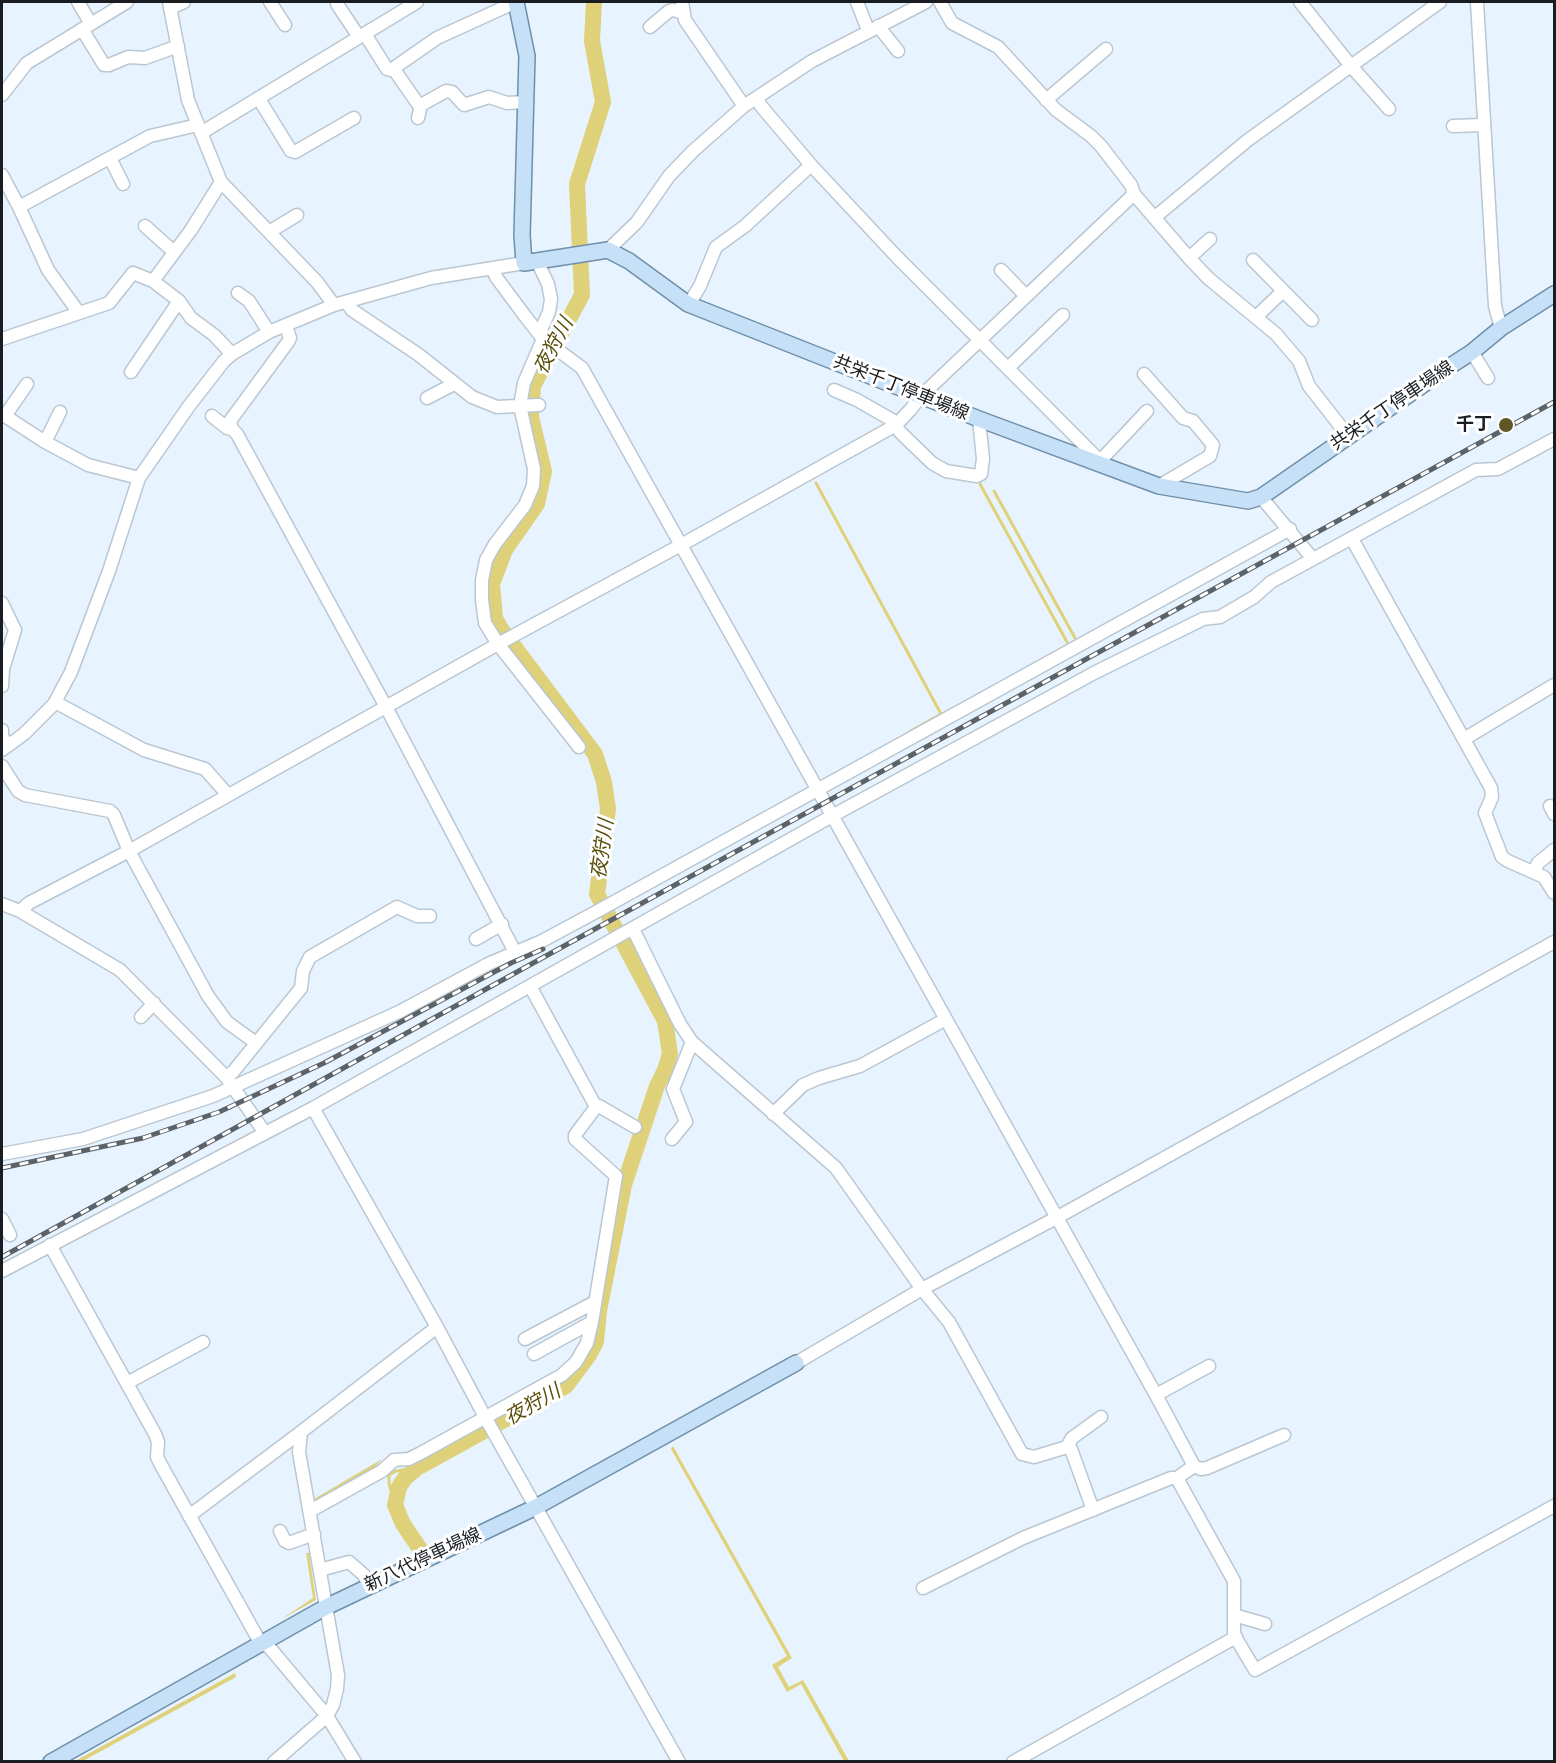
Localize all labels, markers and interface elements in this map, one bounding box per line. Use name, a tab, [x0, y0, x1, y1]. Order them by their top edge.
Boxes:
water label: 夜狩川	[529, 314, 579, 378]
street label: 共栄千丁停車場線	[830, 351, 972, 425]
street label: 共栄千丁停車場線	[1326, 357, 1458, 455]
place label: 千丁	[1456, 414, 1492, 436]
marker: 千丁	[1497, 416, 1515, 434]
water label: 夜狩川	[587, 818, 619, 880]
water label: 夜狩川	[501, 1380, 565, 1430]
street label: 新八代停車場線	[361, 1524, 485, 1596]

